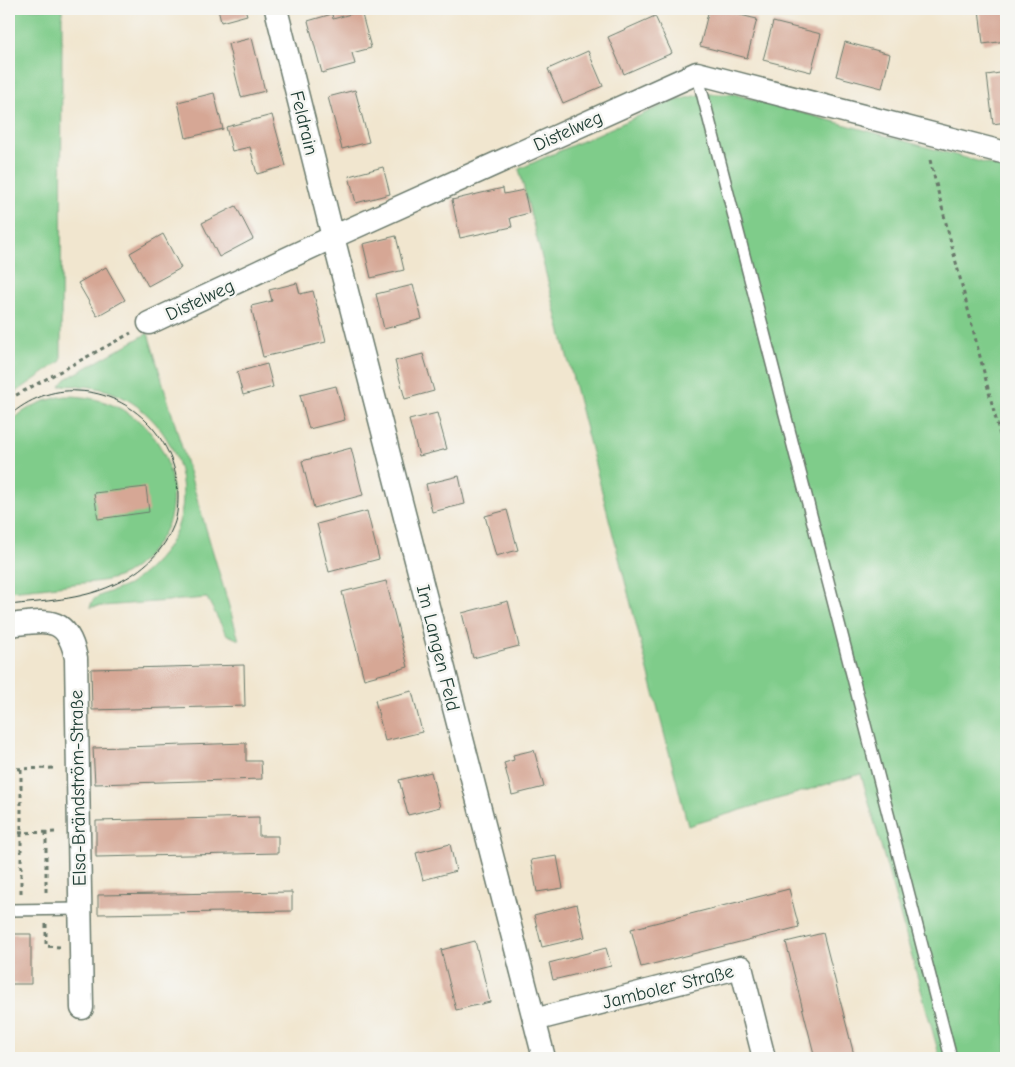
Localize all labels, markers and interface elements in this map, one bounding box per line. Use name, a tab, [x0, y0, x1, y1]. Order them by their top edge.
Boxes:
street label: Feldrain	[285, 89, 323, 157]
street label: Distelweg	[530, 106, 606, 156]
street label: Distelweg	[162, 275, 238, 325]
street label: Im Langen Feld	[412, 583, 464, 713]
street label: Elsa-Brändström-Straße	[65, 690, 91, 886]
street label: Jamboler Straße	[600, 960, 736, 1014]

